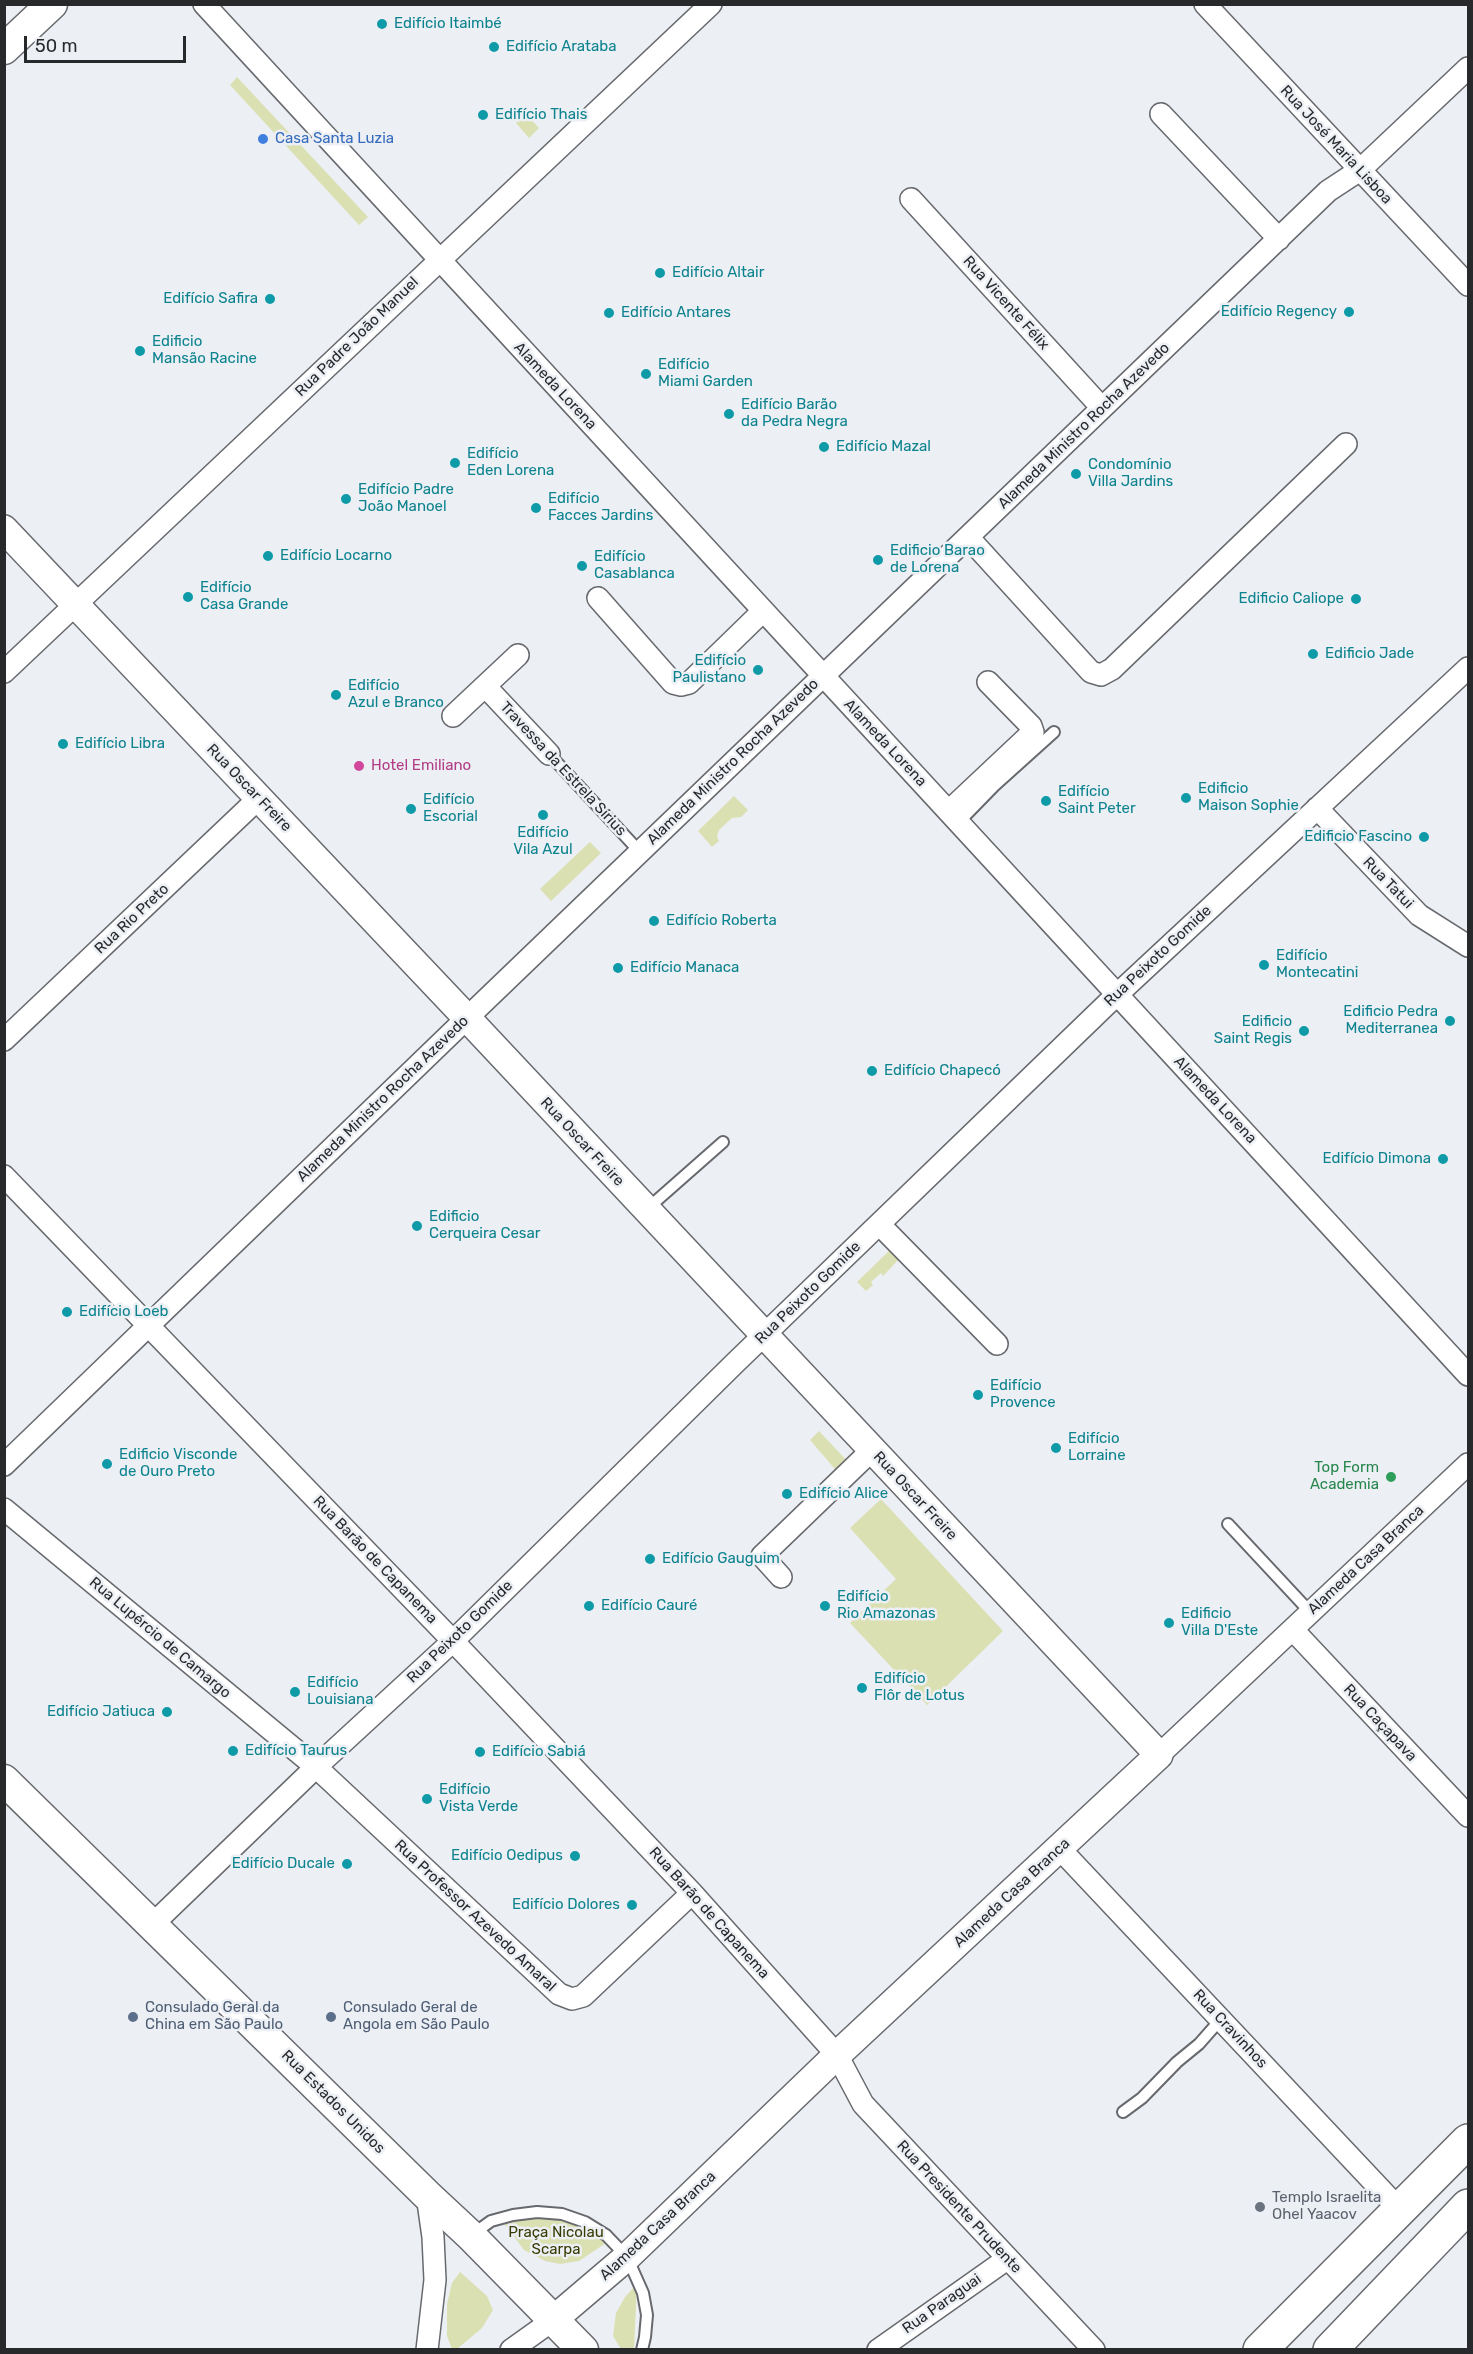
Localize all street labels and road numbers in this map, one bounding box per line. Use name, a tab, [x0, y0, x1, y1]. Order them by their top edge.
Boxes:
street label: Rua José Maria Lisboa	[1276, 82, 1396, 208]
street label: Rua Vicente Félix	[959, 252, 1053, 354]
street label: Rua Padre João Manuel	[292, 274, 422, 400]
street label: Alameda Lorena	[510, 339, 600, 433]
street label: Alameda Ministro Rocha Azevedo	[994, 339, 1174, 513]
street label: Alameda Ministro Rocha Azevedo	[643, 675, 823, 849]
street label: Alameda Lorena	[840, 696, 930, 790]
street label: Travessa da Estrela Sírius	[496, 698, 630, 840]
street label: Rua Oscar Freire	[203, 741, 295, 835]
street label: Rua Tatui	[1359, 853, 1417, 913]
street label: Rua Rio Preto	[91, 880, 173, 958]
street label: Rua Peixoto Gomide	[1101, 902, 1215, 1010]
street label: Alameda Ministro Rocha Azevedo	[293, 1012, 473, 1186]
street label: Alameda Lorena	[1170, 1053, 1260, 1147]
street label: Rua Oscar Freire	[536, 1094, 628, 1190]
street label: Rua Peixoto Gomide	[751, 1238, 865, 1348]
street label: Rua Oscar Freire	[869, 1448, 961, 1544]
street label: Rua Barão de Capanema	[309, 1492, 441, 1628]
street label: Alameda Casa Branca	[1304, 1502, 1428, 1618]
street label: Rua Lupércio de Camargo	[86, 1574, 234, 1702]
street label: Rua Peixoto Gomide	[403, 1577, 517, 1687]
street label: Rua Caçapava	[1340, 1681, 1420, 1765]
street label: Alameda Casa Branca	[950, 1835, 1074, 1951]
street label: Rua Professor Azevedo Amaral	[390, 1836, 560, 1996]
street label: Rua Barão de Capanema	[645, 1843, 773, 1983]
street label: Rua Cravinhos	[1189, 1986, 1271, 2072]
street label: Rua Estados Unidos	[278, 2047, 388, 2157]
street label: Rua Presidente Prudente	[893, 2137, 1025, 2277]
street label: Alameda Casa Branca	[596, 2168, 720, 2284]
street label: Rua Paraguai	[899, 2270, 985, 2338]

